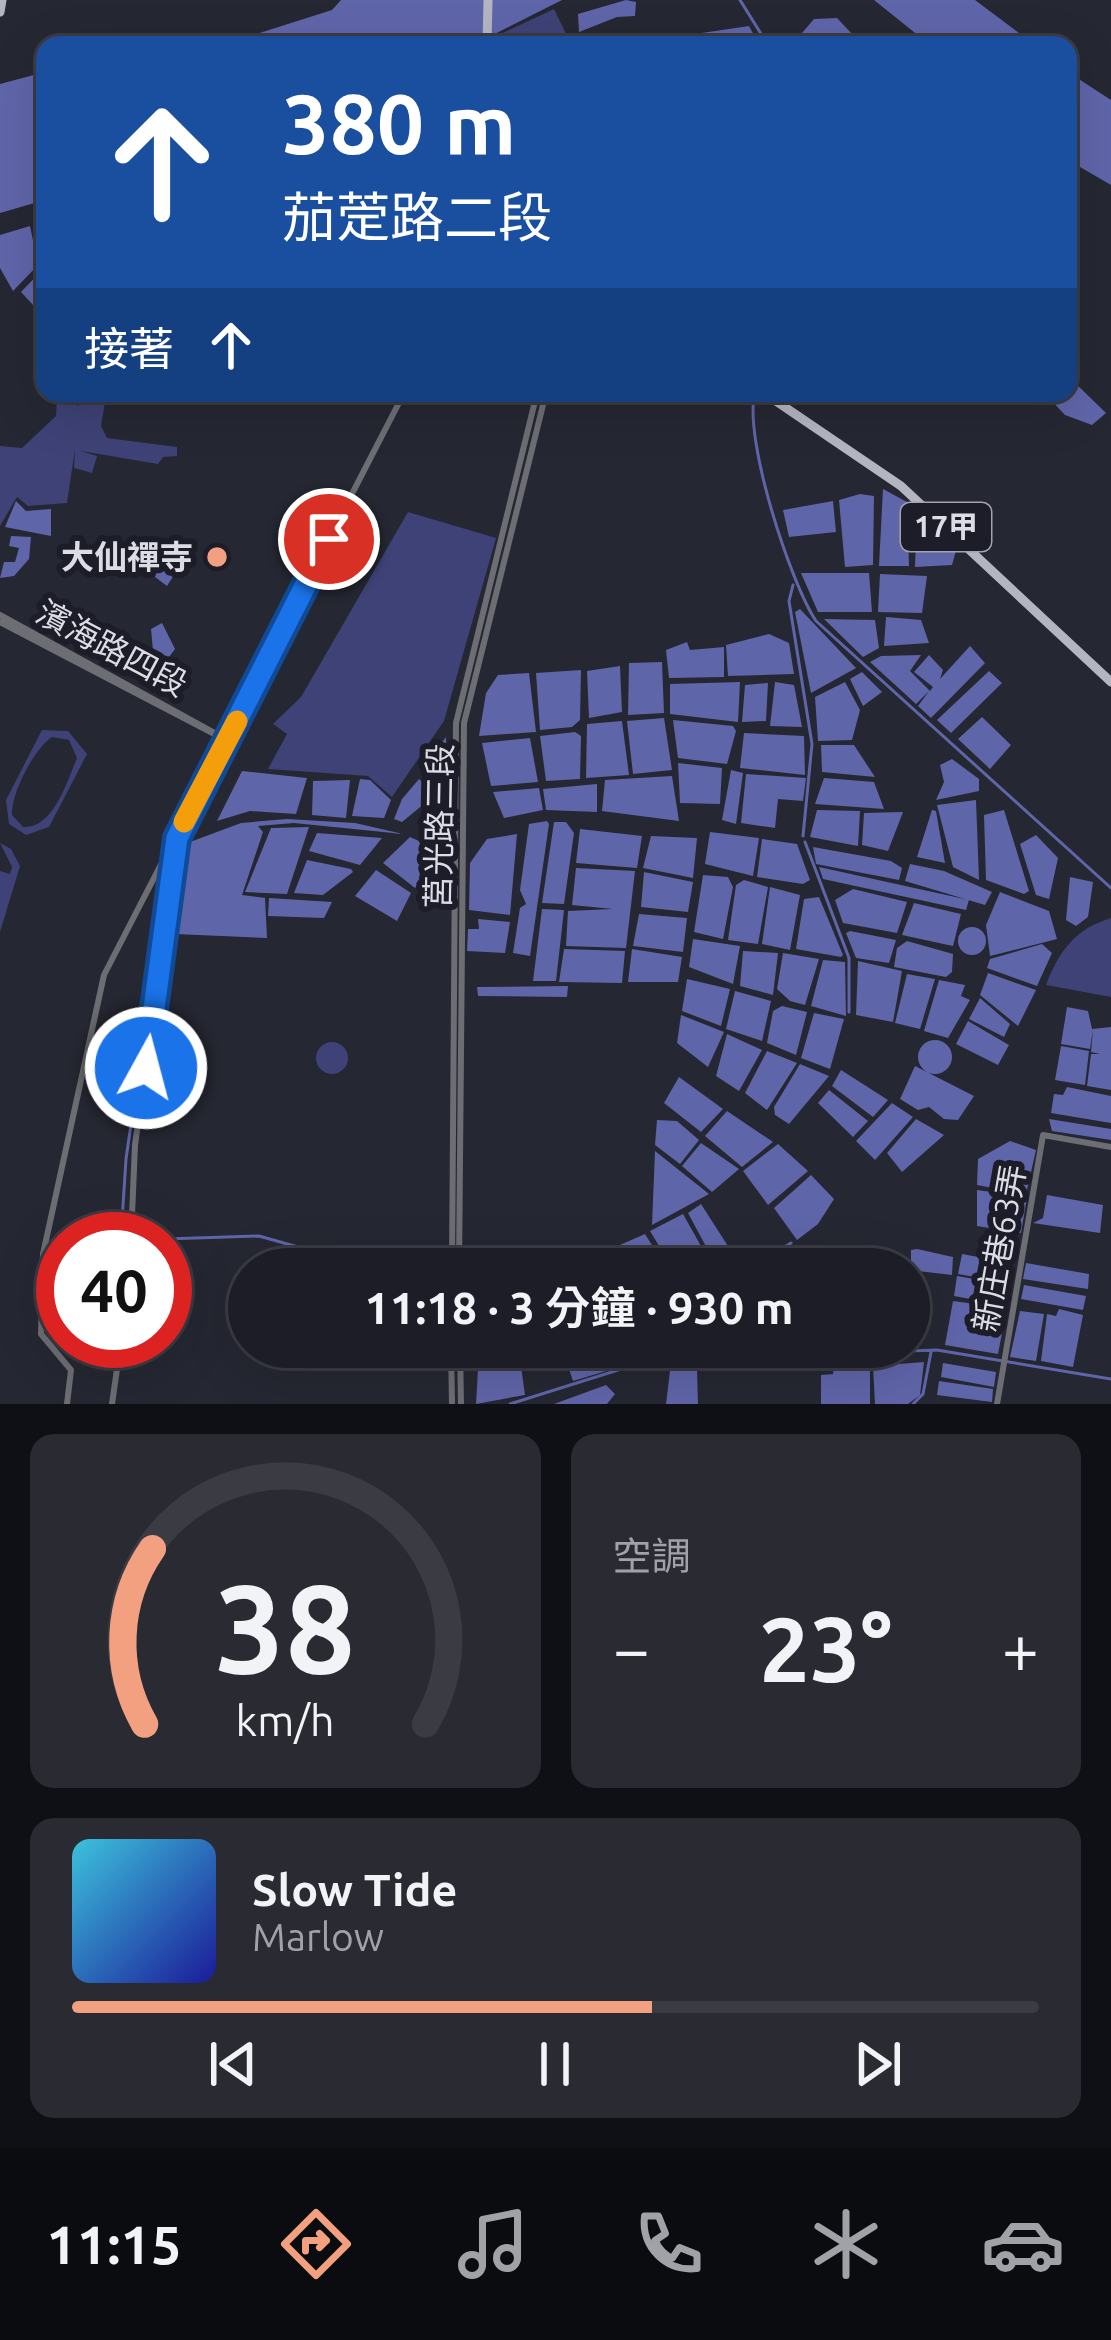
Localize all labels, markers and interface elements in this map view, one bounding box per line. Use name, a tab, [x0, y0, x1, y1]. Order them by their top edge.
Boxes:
text: 380 m	[282, 76, 516, 170]
icon: ahead	[84, 84, 240, 240]
text: 茄萣路二段	[282, 187, 552, 247]
icon: ahead	[198, 312, 264, 378]
text: 接著	[84, 323, 174, 374]
pin	[278, 488, 380, 590]
road number: 17甲	[901, 503, 991, 551]
icon: arrive	[296, 506, 362, 572]
place label: 大仙禪寺	[61, 538, 193, 575]
marker: 大仙禪寺	[204, 544, 230, 570]
street label: 濱海路四段	[31, 592, 194, 703]
street label: 莒光路三段	[419, 743, 458, 909]
position arrow	[83, 1005, 209, 1131]
street label: 新庄巷63弄	[966, 1161, 1031, 1334]
speed limit sign: 40	[36, 1212, 192, 1368]
text: 11:18 · 3 分鐘 · 930 m	[364, 1282, 794, 1333]
text: 空調	[613, 1534, 691, 1577]
text: 38	[215, 1557, 356, 1697]
text: 23°	[759, 1598, 892, 1699]
text: −	[613, 1611, 650, 1685]
text: +	[1002, 1611, 1039, 1685]
text: km/h	[236, 1696, 335, 1744]
text: Slow Tide	[252, 1864, 457, 1915]
text: Marlow	[252, 1915, 384, 1958]
icon: previous	[200, 2031, 266, 2097]
icon: pause	[522, 2031, 588, 2097]
icon: next	[845, 2031, 911, 2097]
icon: directions	[274, 2202, 358, 2286]
icon: music	[451, 2202, 535, 2286]
icon: phone	[627, 2202, 711, 2286]
icon: climate	[804, 2202, 888, 2286]
icon: car	[981, 2202, 1065, 2286]
text: 11:15	[46, 2214, 181, 2274]

